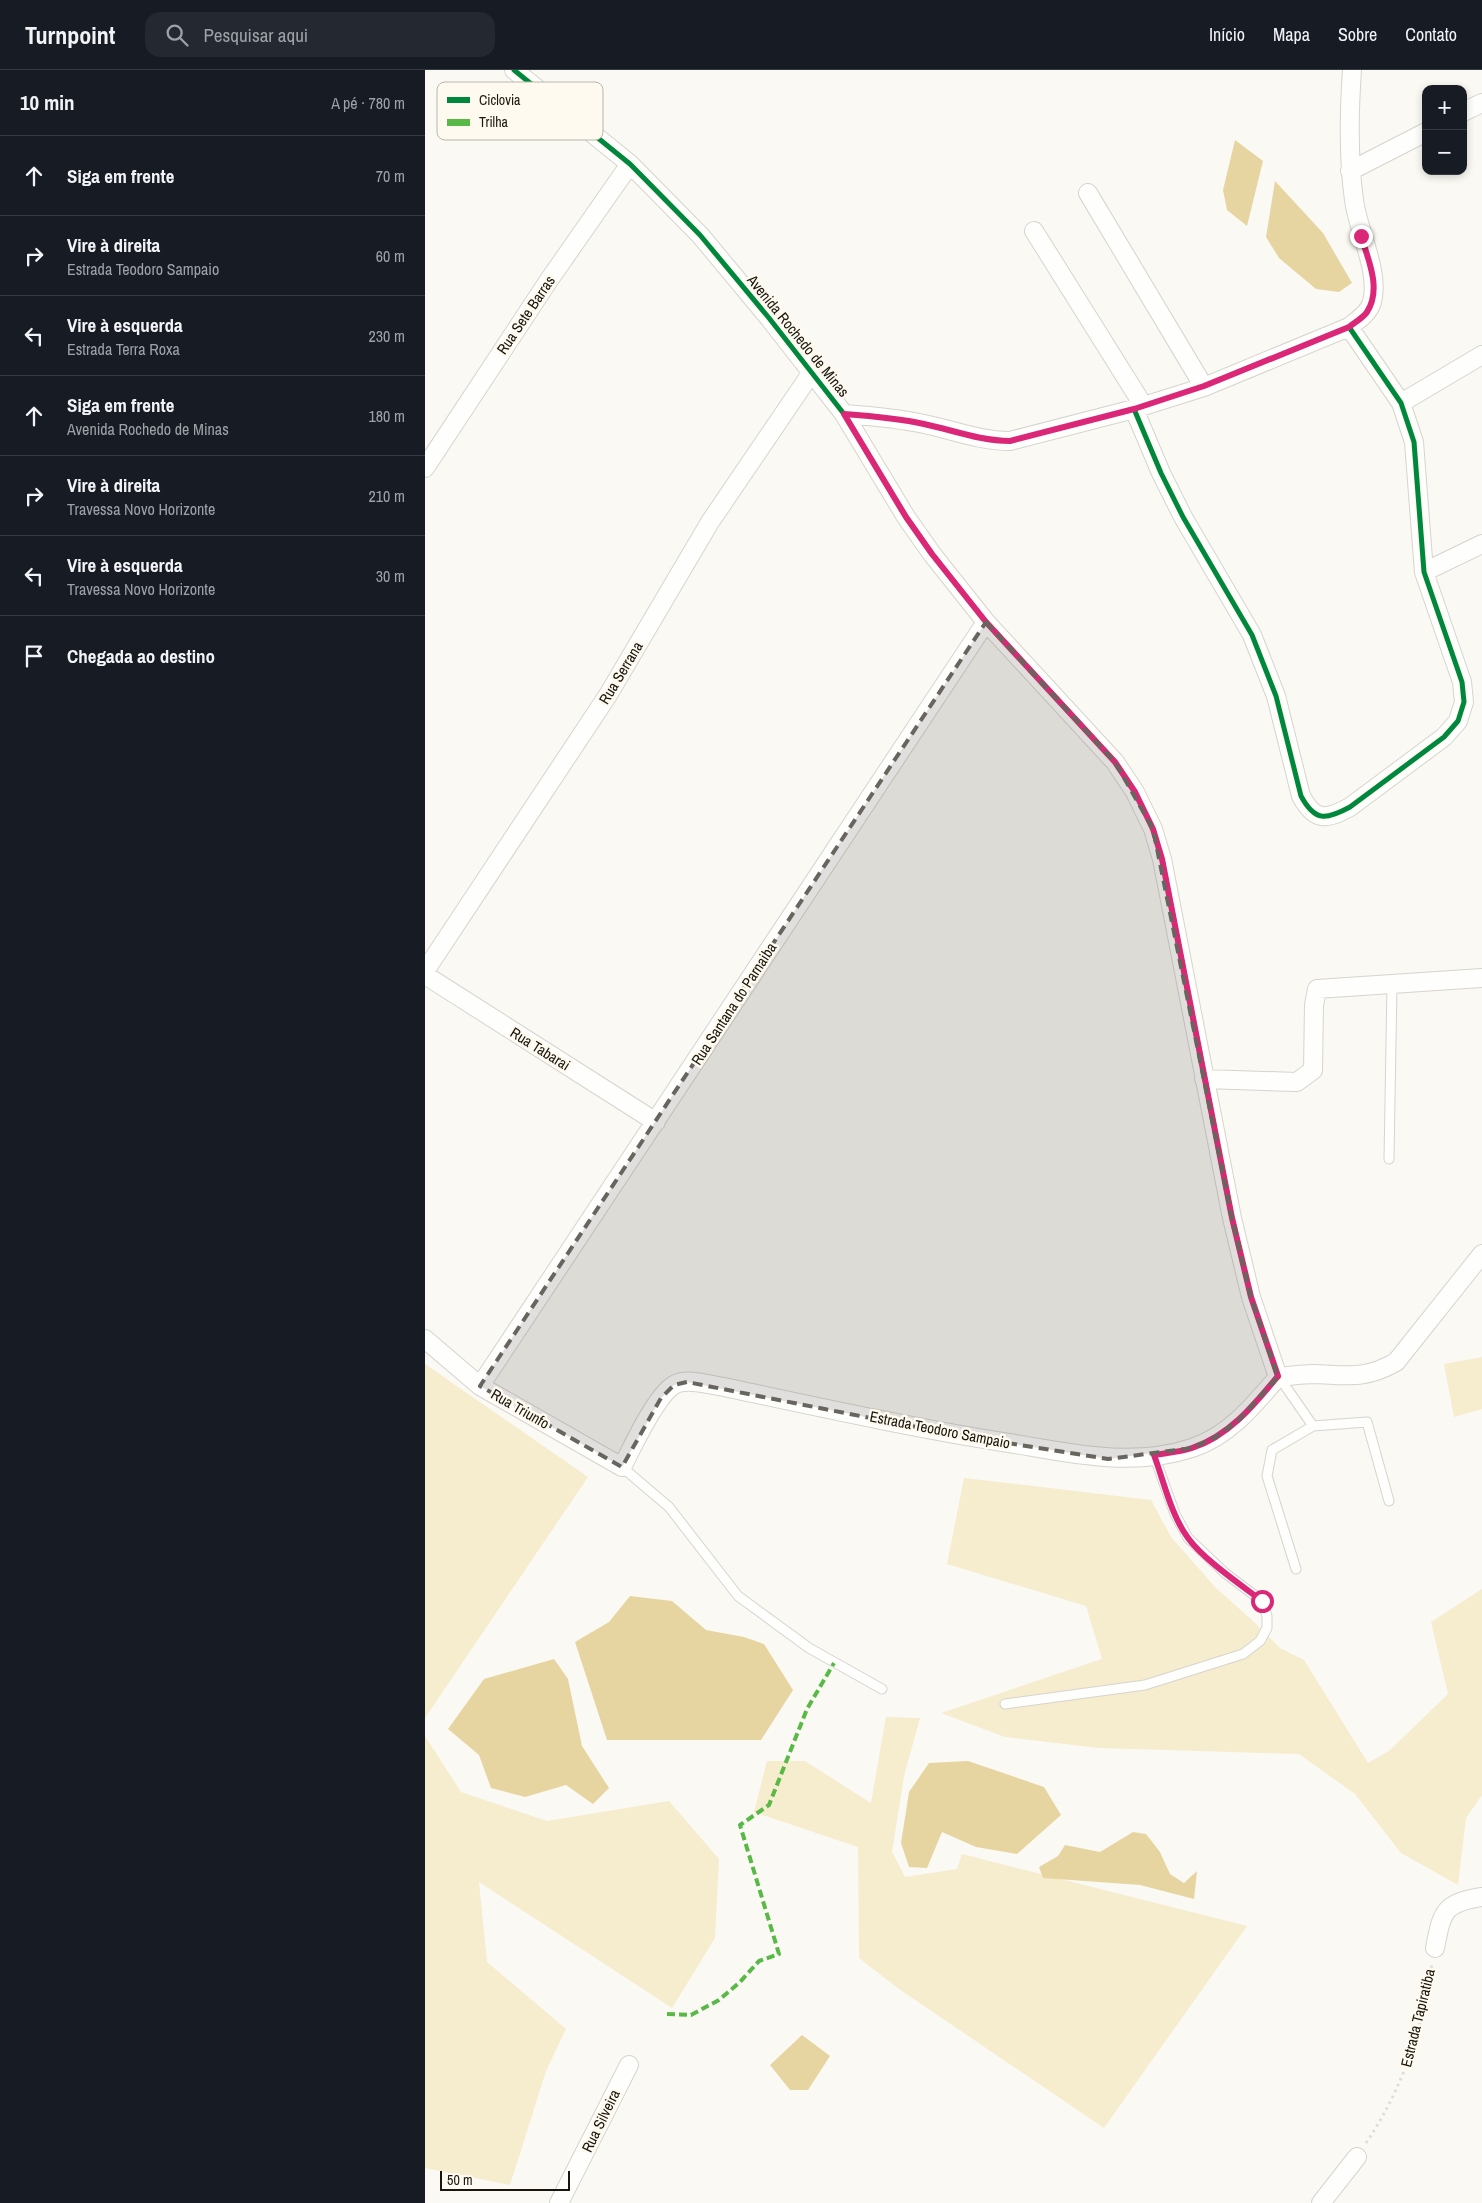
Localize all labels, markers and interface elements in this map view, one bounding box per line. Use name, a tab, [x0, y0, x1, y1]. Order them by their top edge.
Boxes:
search box	[145, 12, 495, 57]
text: Turnpoint	[25, 19, 115, 51]
icon: search	[163, 21, 191, 49]
text: Pesquisar aqui	[203, 22, 308, 48]
text: Início	[1209, 22, 1245, 47]
text: Mapa	[1273, 22, 1310, 47]
text: Sobre	[1338, 22, 1377, 47]
text: Contato	[1405, 22, 1457, 47]
legend	[437, 82, 603, 140]
map controls	[1422, 85, 1467, 175]
button: +	[1422, 85, 1467, 130]
text: 10 min	[20, 88, 75, 117]
text: Ciclovia	[479, 91, 521, 109]
text: A pé · 780 m	[331, 92, 405, 114]
text: Trilha	[479, 113, 509, 131]
button: −	[1422, 130, 1467, 175]
icon: ahead	[20, 162, 48, 190]
text: Siga em frente	[67, 163, 174, 189]
text: 70 m	[376, 165, 405, 187]
route end	[1350, 225, 1373, 248]
text: Vire à direita	[67, 232, 160, 258]
icon: right	[20, 242, 48, 270]
text: 60 m	[376, 245, 405, 267]
text: Estrada Teodoro Sampaio	[67, 258, 219, 280]
street label: Avenida Rochedo de Minas	[742, 269, 854, 401]
street label: Rua Sete Barras	[491, 271, 560, 358]
text: Vire à esquerda	[67, 312, 183, 338]
icon: left	[20, 322, 48, 350]
text: 230 m	[369, 325, 405, 347]
text: Estrada Terra Roxa	[67, 338, 180, 360]
text: Siga em frente	[67, 392, 174, 418]
icon: ahead	[20, 402, 48, 430]
text: 180 m	[369, 405, 405, 427]
text: Avenida Rochedo de Minas	[67, 418, 229, 440]
text: Vire à direita	[67, 472, 160, 498]
icon: right	[20, 482, 48, 510]
text: 210 m	[369, 485, 405, 507]
text: Travessa Novo Horizonte	[67, 498, 215, 520]
text: Vire à esquerda	[67, 552, 183, 578]
icon: left	[20, 562, 48, 590]
text: 30 m	[376, 565, 405, 587]
text: Travessa Novo Horizonte	[67, 578, 215, 600]
street label: Rua Serrana	[594, 637, 648, 708]
icon: arrive	[20, 642, 48, 670]
text: Chegada ao destino	[67, 643, 215, 669]
street label: Rua Santana do Parnaiba	[686, 938, 781, 1069]
street label: Rua Tabarai	[506, 1022, 574, 1075]
street label: Rua Triunfo	[487, 1383, 553, 1434]
street label: Estrada Teodoro Sampaio	[868, 1406, 1012, 1453]
route start	[1251, 1590, 1274, 1613]
street label: Estrada Tapiratiba	[1395, 1966, 1440, 2069]
street label: Rua Silveira	[576, 2086, 625, 2156]
scale bar	[440, 2168, 570, 2191]
text: 50 m	[447, 2171, 473, 2189]

